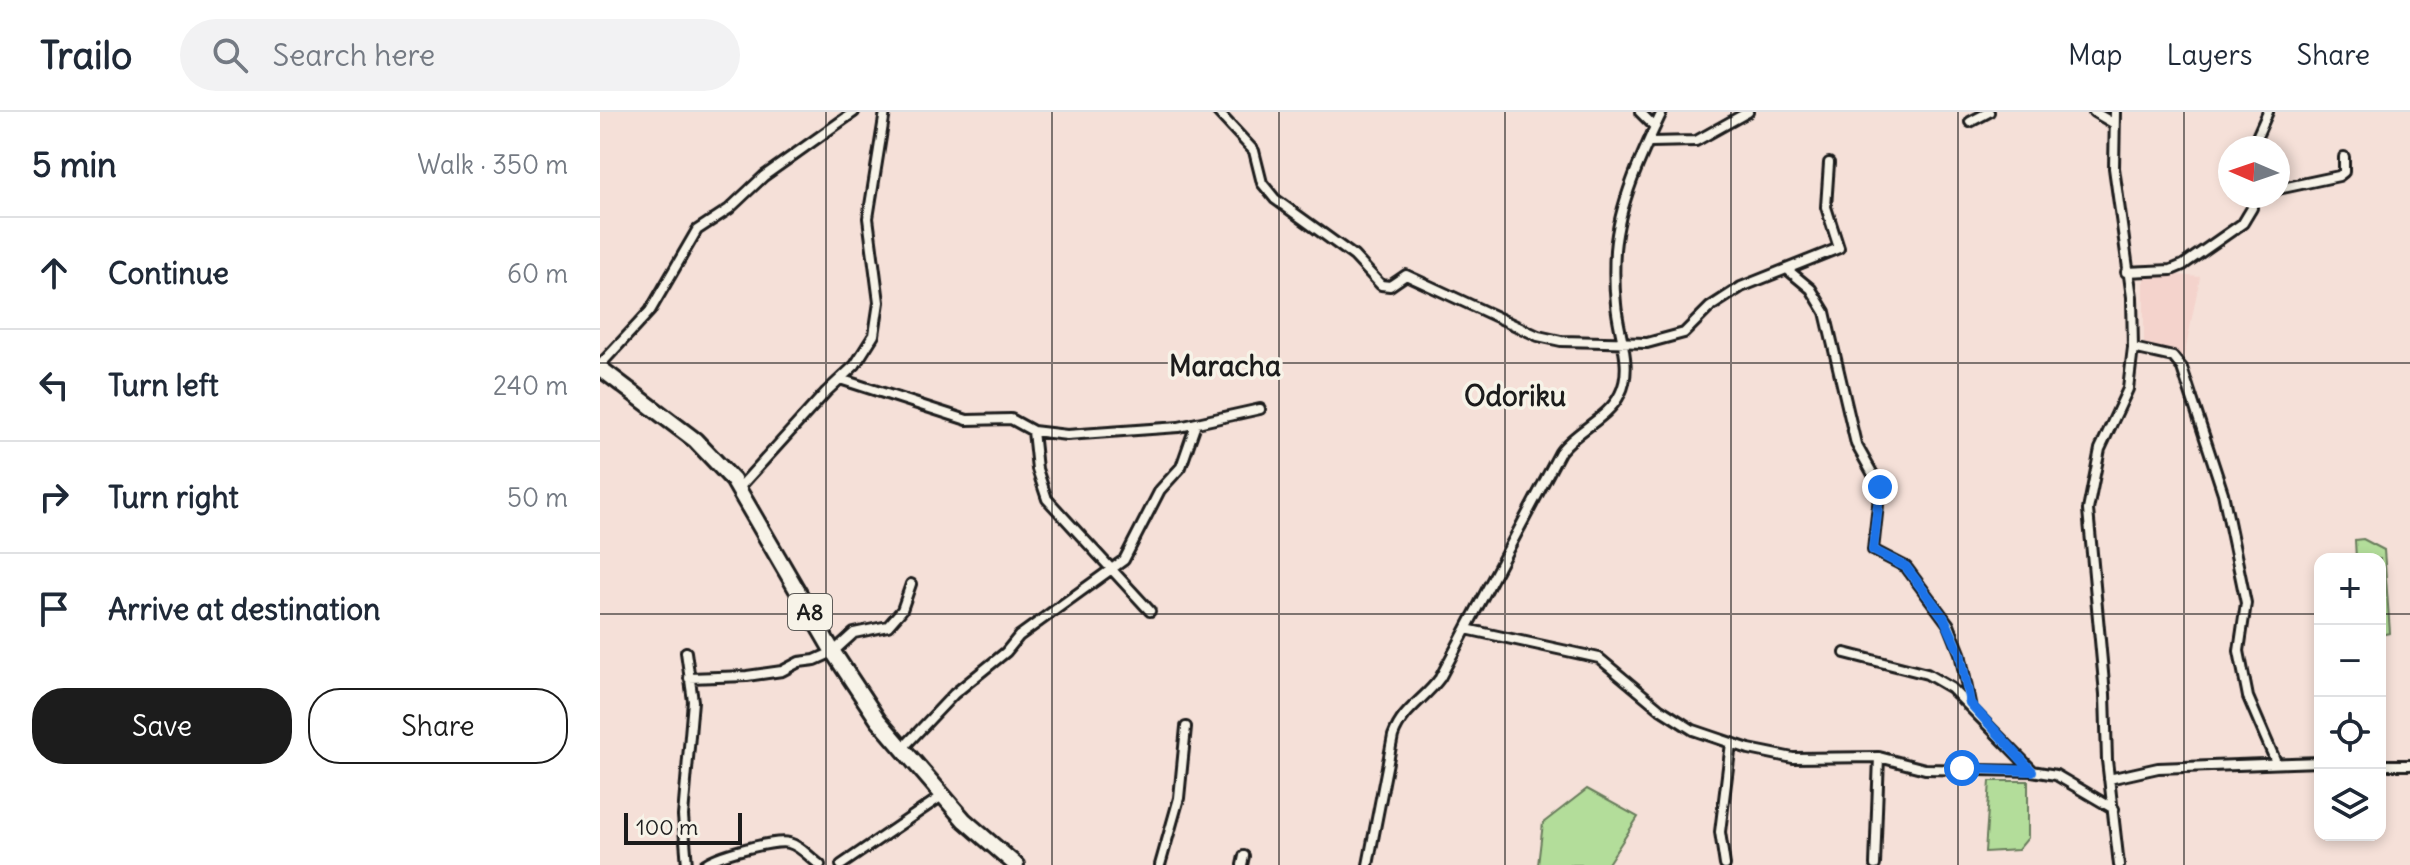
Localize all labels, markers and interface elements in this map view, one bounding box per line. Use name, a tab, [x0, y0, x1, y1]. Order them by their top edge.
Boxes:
search box	[180, 19, 740, 91]
text: Trailo	[40, 32, 132, 79]
icon: search	[208, 33, 252, 77]
text: Search here	[272, 36, 435, 74]
text: Map	[2068, 37, 2123, 73]
text: Layers	[2167, 37, 2253, 73]
text: Share	[2297, 37, 2370, 73]
north arrow	[2218, 136, 2290, 208]
text: 5 min	[32, 143, 117, 186]
text: Walk · 350 m	[417, 148, 568, 181]
icon: ahead	[32, 251, 76, 295]
text: Continue	[108, 254, 229, 292]
text: 60 m	[507, 257, 568, 290]
district label: Maracha	[1169, 348, 1281, 384]
icon: left	[32, 363, 76, 407]
text: Turn left	[108, 366, 219, 404]
text: 240 m	[493, 369, 568, 402]
district label: Odoriku	[1464, 378, 1566, 414]
route end	[1862, 469, 1898, 505]
icon: right	[32, 475, 76, 519]
text: Turn right	[108, 478, 239, 516]
text: 50 m	[507, 481, 568, 514]
map controls	[2314, 553, 2386, 841]
button: +	[2314, 553, 2386, 625]
icon: arrive	[32, 587, 76, 631]
text: Arrive at destination	[108, 590, 380, 628]
road number: A8	[788, 594, 832, 630]
button: −	[2314, 625, 2386, 697]
button: Save	[32, 688, 292, 764]
button: Share	[308, 688, 568, 764]
button: locate	[2314, 697, 2386, 769]
route start	[1944, 750, 1980, 786]
button: layers	[2314, 769, 2386, 841]
scale bar	[624, 809, 742, 845]
text: 100 m	[636, 813, 698, 841]

